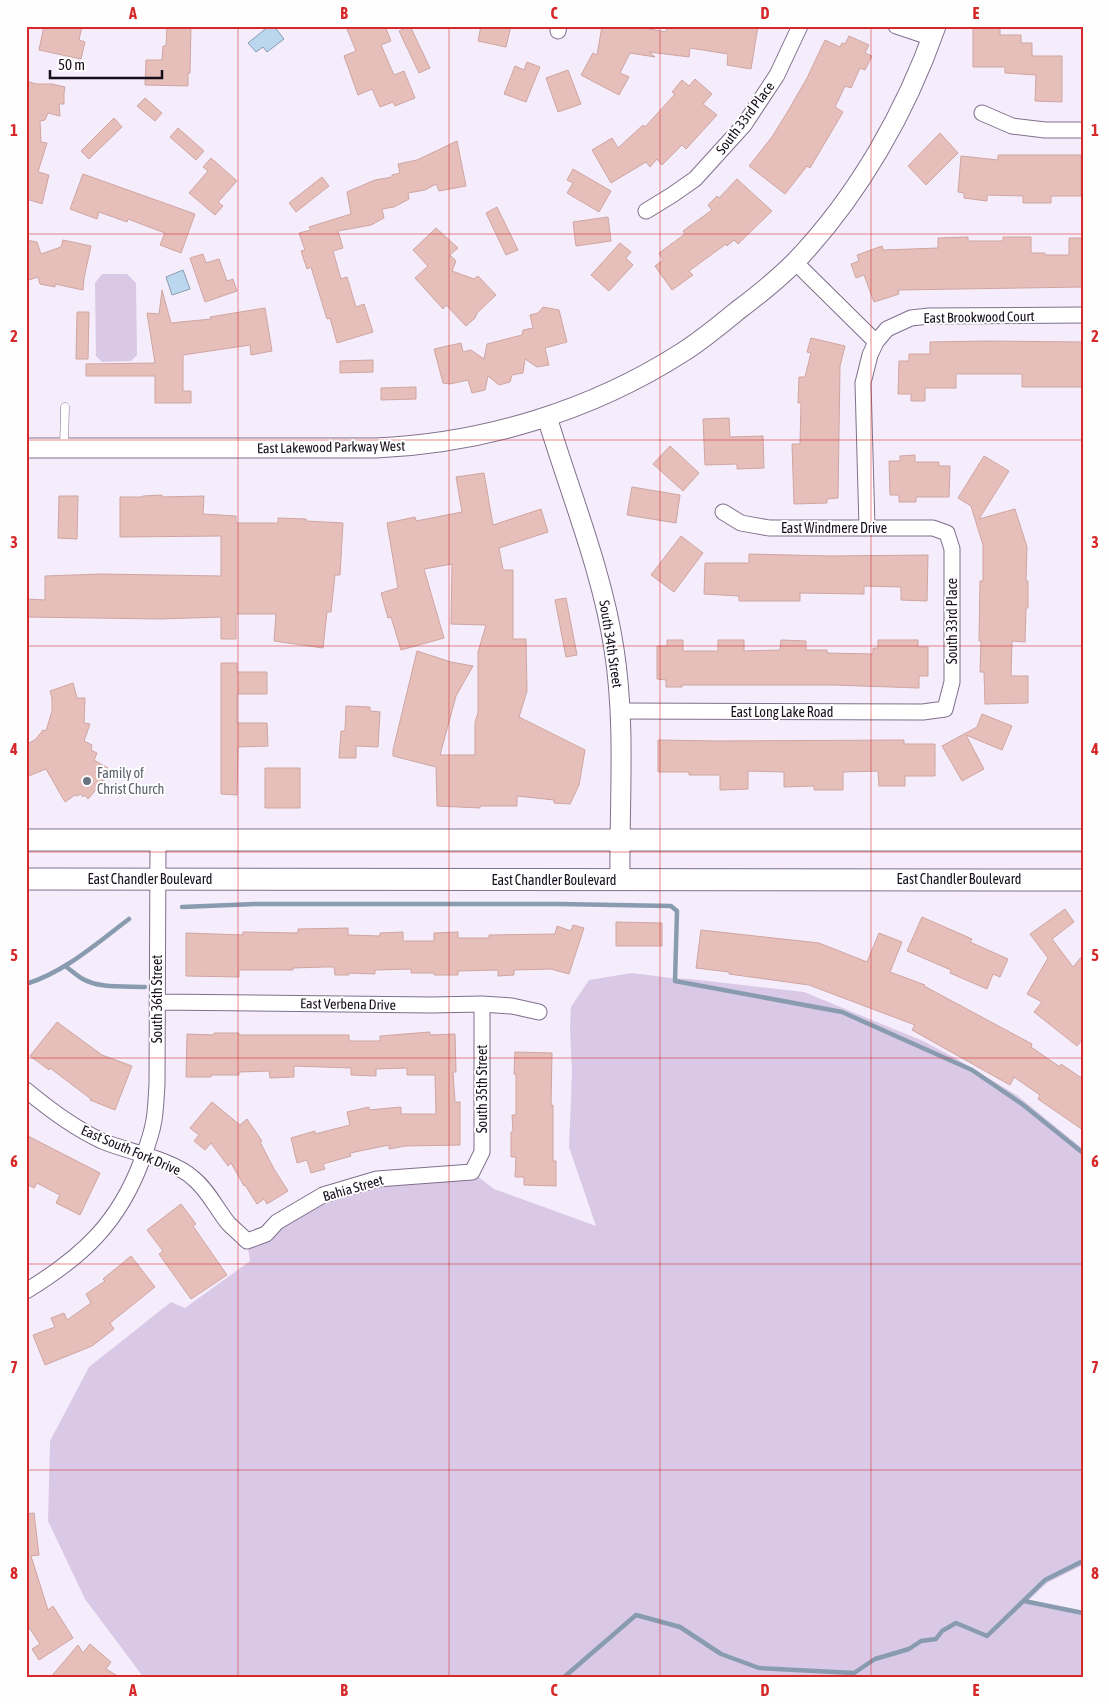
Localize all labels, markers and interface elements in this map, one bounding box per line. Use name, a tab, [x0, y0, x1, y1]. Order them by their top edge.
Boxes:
text: A	[128, 4, 137, 22]
text: B	[340, 4, 348, 22]
text: C	[550, 4, 558, 22]
text: D	[761, 4, 770, 22]
text: E	[973, 4, 980, 22]
scale bar	[50, 48, 162, 80]
text: 50 m	[58, 56, 85, 73]
street label: South 33rd Place	[713, 79, 777, 157]
text: 1	[10, 121, 18, 139]
text: 1	[1091, 121, 1099, 139]
street label: East Brookwood Court	[923, 308, 1035, 326]
text: 2	[10, 327, 18, 345]
text: 2	[1091, 327, 1099, 345]
street label: East Lakewood Parkway West	[257, 438, 405, 456]
street label: East Windmere Drive	[781, 520, 887, 536]
text: 3	[10, 533, 18, 551]
text: 3	[1091, 533, 1099, 551]
street label: South 33rd Place	[944, 578, 960, 664]
street label: South 34th Street	[596, 599, 626, 689]
street label: East Long Lake Road	[731, 704, 833, 720]
text: 4	[9, 740, 18, 758]
text: 4	[1090, 740, 1099, 758]
place label: Family of Christ Church	[97, 765, 164, 797]
marker: Family of Christ Church	[81, 775, 93, 787]
street label: East Chandler Boulevard	[87, 871, 213, 887]
street label: East Chandler Boulevard	[896, 871, 1022, 887]
street label: East Chandler Boulevard	[491, 872, 617, 888]
text: 5	[10, 946, 18, 964]
text: 5	[1091, 946, 1099, 964]
street label: South 36th Street	[149, 955, 165, 1043]
street label: East Verbena Drive	[300, 995, 396, 1013]
street label: South 35th Street	[474, 1045, 490, 1133]
street label: East South Fork Drive	[79, 1122, 183, 1178]
text: 6	[10, 1152, 18, 1170]
text: 6	[1091, 1152, 1099, 1170]
street label: Bahia Street	[321, 1172, 385, 1204]
text: 7	[10, 1358, 18, 1376]
text: 7	[1091, 1358, 1099, 1376]
text: 8	[10, 1564, 18, 1582]
text: 8	[1091, 1564, 1099, 1582]
text: A	[128, 1681, 137, 1699]
text: B	[340, 1681, 348, 1699]
text: C	[550, 1681, 558, 1699]
text: D	[761, 1681, 770, 1699]
text: E	[973, 1681, 980, 1699]

